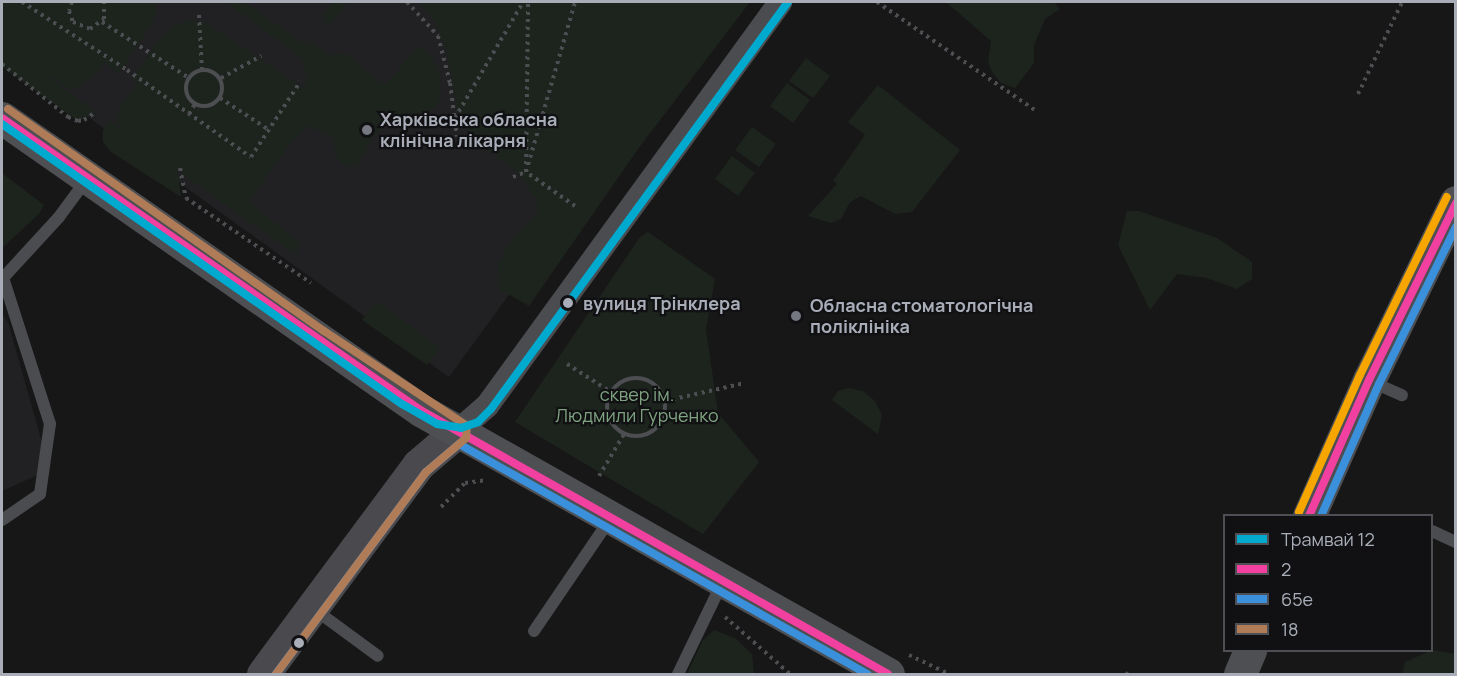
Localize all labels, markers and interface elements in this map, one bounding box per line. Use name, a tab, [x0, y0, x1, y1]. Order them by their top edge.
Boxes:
place label: Харківська обласна клінічна лікарня	[380, 109, 557, 152]
marker: Харківська обласна клінічна лікарня	[358, 121, 376, 139]
place label: вулиця Трінклера	[583, 292, 740, 314]
marker: вулиця Трінклера	[558, 293, 578, 313]
place label: Обласна стоматологічна поліклініка	[810, 295, 1033, 338]
marker: Обласна стоматологічна поліклініка	[787, 307, 805, 325]
park label: сквер ім. Людмили Гурченко	[555, 384, 719, 426]
legend	[1223, 514, 1433, 652]
text: Трамвай 12	[1281, 527, 1375, 551]
text: 2	[1281, 557, 1291, 581]
text: 65е	[1281, 587, 1313, 611]
text: 18	[1281, 617, 1298, 641]
unlabelled marker	[293, 637, 305, 649]

